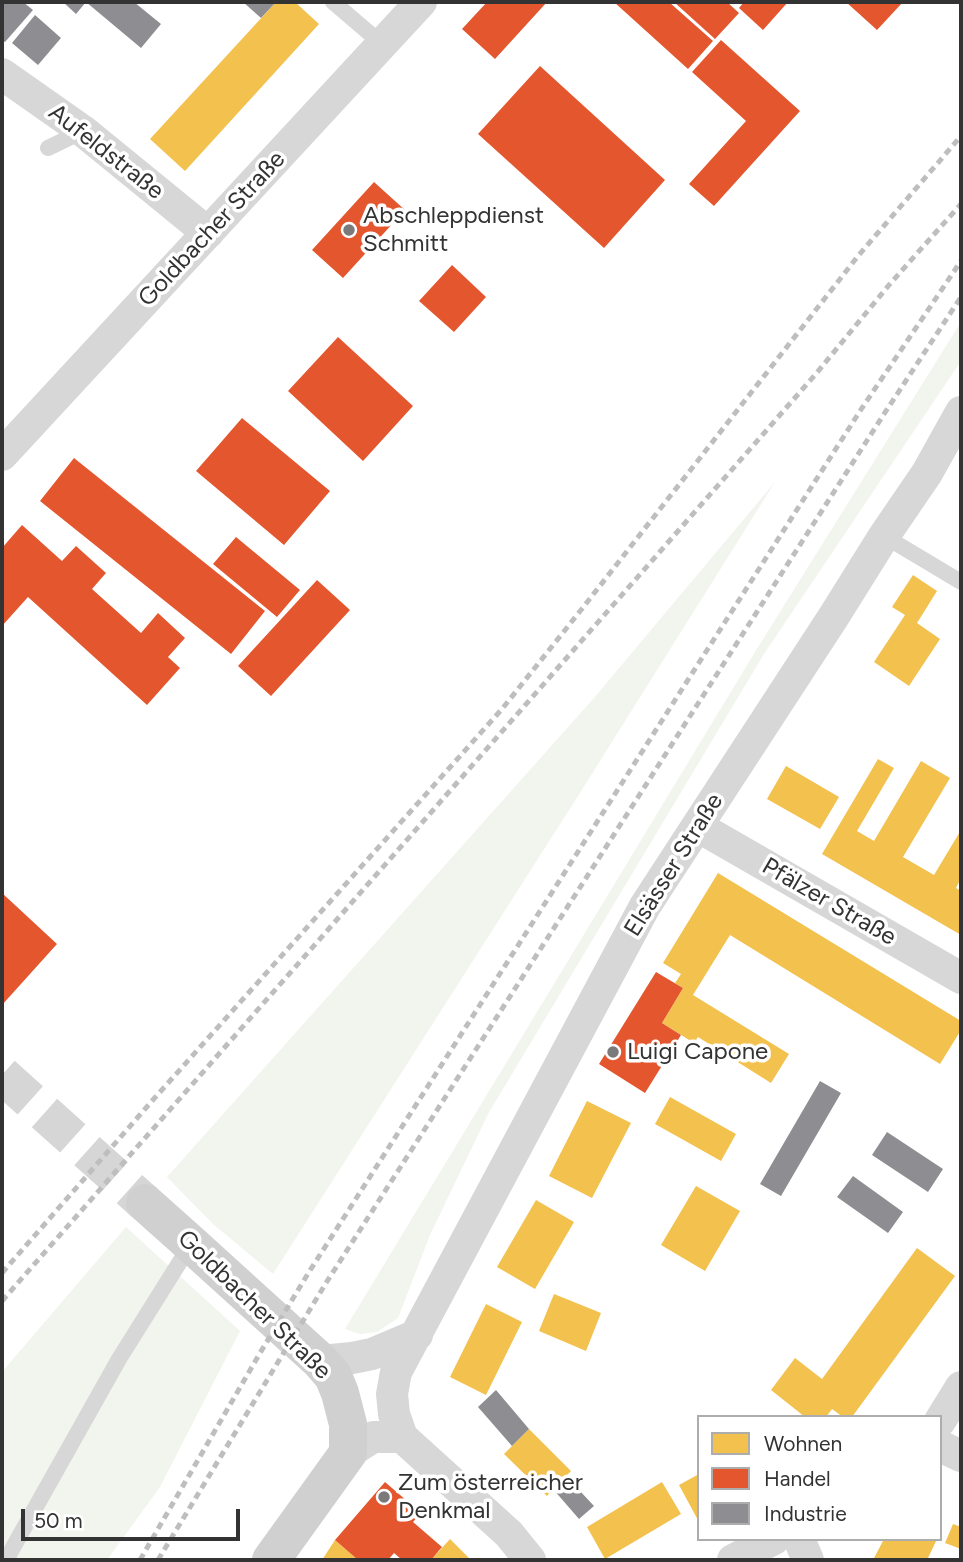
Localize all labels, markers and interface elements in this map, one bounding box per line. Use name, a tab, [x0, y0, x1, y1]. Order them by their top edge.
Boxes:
street label: Aufeldstraße	[43, 98, 169, 206]
street label: Goldbacher Straße	[133, 145, 291, 313]
place label: Abschleppdienst Schmitt	[363, 202, 544, 258]
marker: Abschleppdienst Schmitt	[341, 222, 357, 238]
street label: Elsässer Straße	[619, 788, 729, 942]
street label: Pfälzer Straße	[757, 852, 901, 952]
place label: Luigi Capone	[627, 1038, 768, 1066]
marker: Luigi Capone	[605, 1044, 621, 1060]
street label: Goldbacher Straße	[171, 1224, 337, 1386]
legend	[697, 1415, 942, 1541]
text: Wohnen	[764, 1431, 842, 1456]
text: Handel	[764, 1466, 831, 1491]
place label: Zum österreicher Denkmal	[398, 1469, 583, 1525]
marker: Zum österreicher Denkmal	[376, 1489, 392, 1505]
scale bar	[24, 1496, 243, 1540]
text: Industrie	[764, 1501, 847, 1526]
text: 50 m	[34, 1508, 83, 1533]

